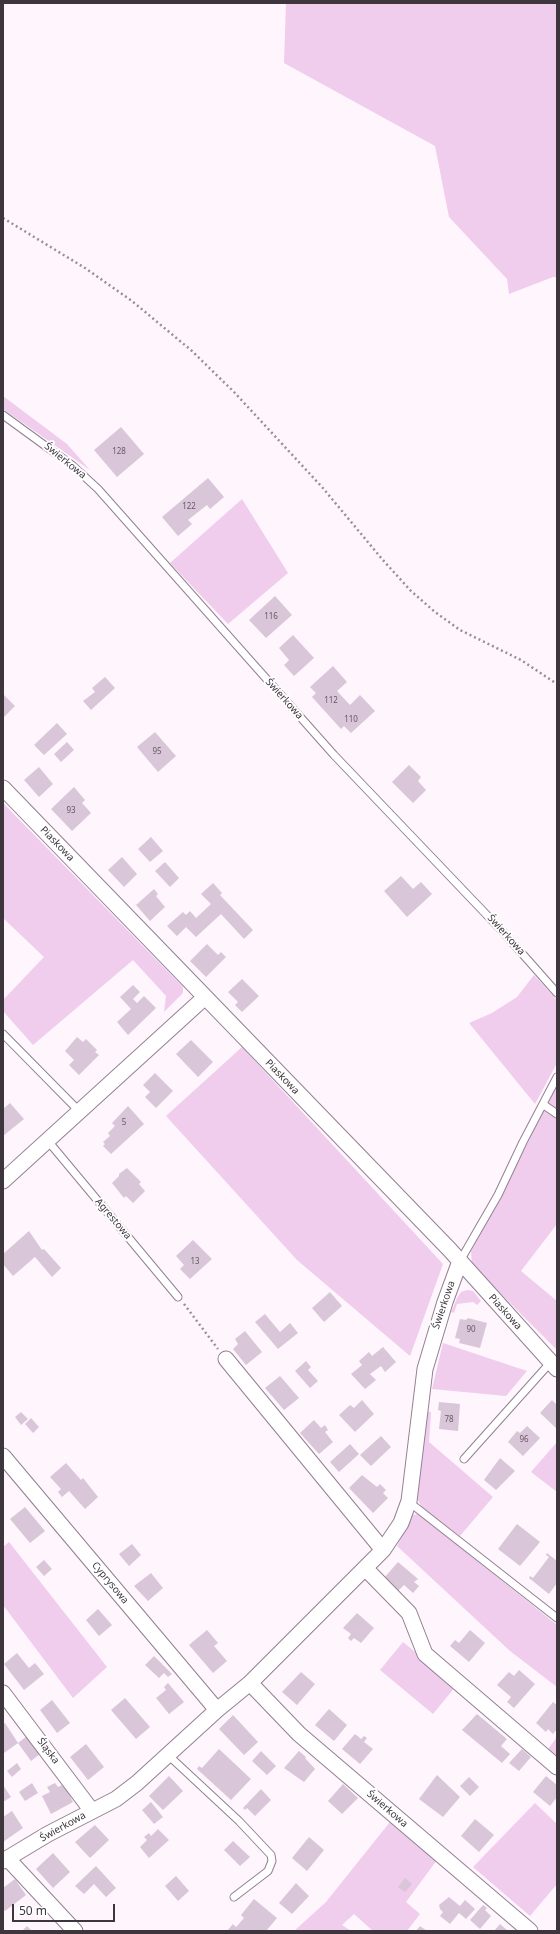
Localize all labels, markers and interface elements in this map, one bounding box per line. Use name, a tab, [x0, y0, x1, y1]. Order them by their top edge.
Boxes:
street label: Świerkowa	[42, 440, 88, 482]
house number: 128	[112, 447, 126, 457]
house number: 122	[182, 502, 196, 512]
house number: 116	[264, 612, 278, 622]
street label: Świerkowa	[263, 676, 305, 722]
house number: 112	[324, 696, 338, 706]
house number: 110	[344, 715, 358, 725]
house number: 95	[152, 747, 162, 757]
house number: 93	[66, 806, 76, 816]
street label: Piaskowa	[38, 824, 76, 864]
street label: Świerkowa	[485, 912, 527, 958]
street label: Piaskowa	[263, 1057, 301, 1097]
house number: 5	[122, 1118, 126, 1128]
street label: Agrestowa	[92, 1196, 134, 1242]
house number: 13	[190, 1257, 200, 1267]
street label: Świerkowa	[430, 1279, 458, 1331]
street label: Piaskowa	[486, 1292, 524, 1332]
house number: 90	[466, 1325, 476, 1335]
house number: 78	[444, 1415, 454, 1425]
house number: 96	[519, 1435, 529, 1445]
street label: Cyprysowa	[89, 1560, 131, 1606]
street label: Śląska	[34, 1736, 62, 1766]
street label: Świerkowa	[364, 1788, 410, 1830]
street label: Świerkowa	[38, 1810, 88, 1844]
scale bar	[14, 1896, 117, 1922]
text: 50 m	[19, 1902, 47, 1919]

